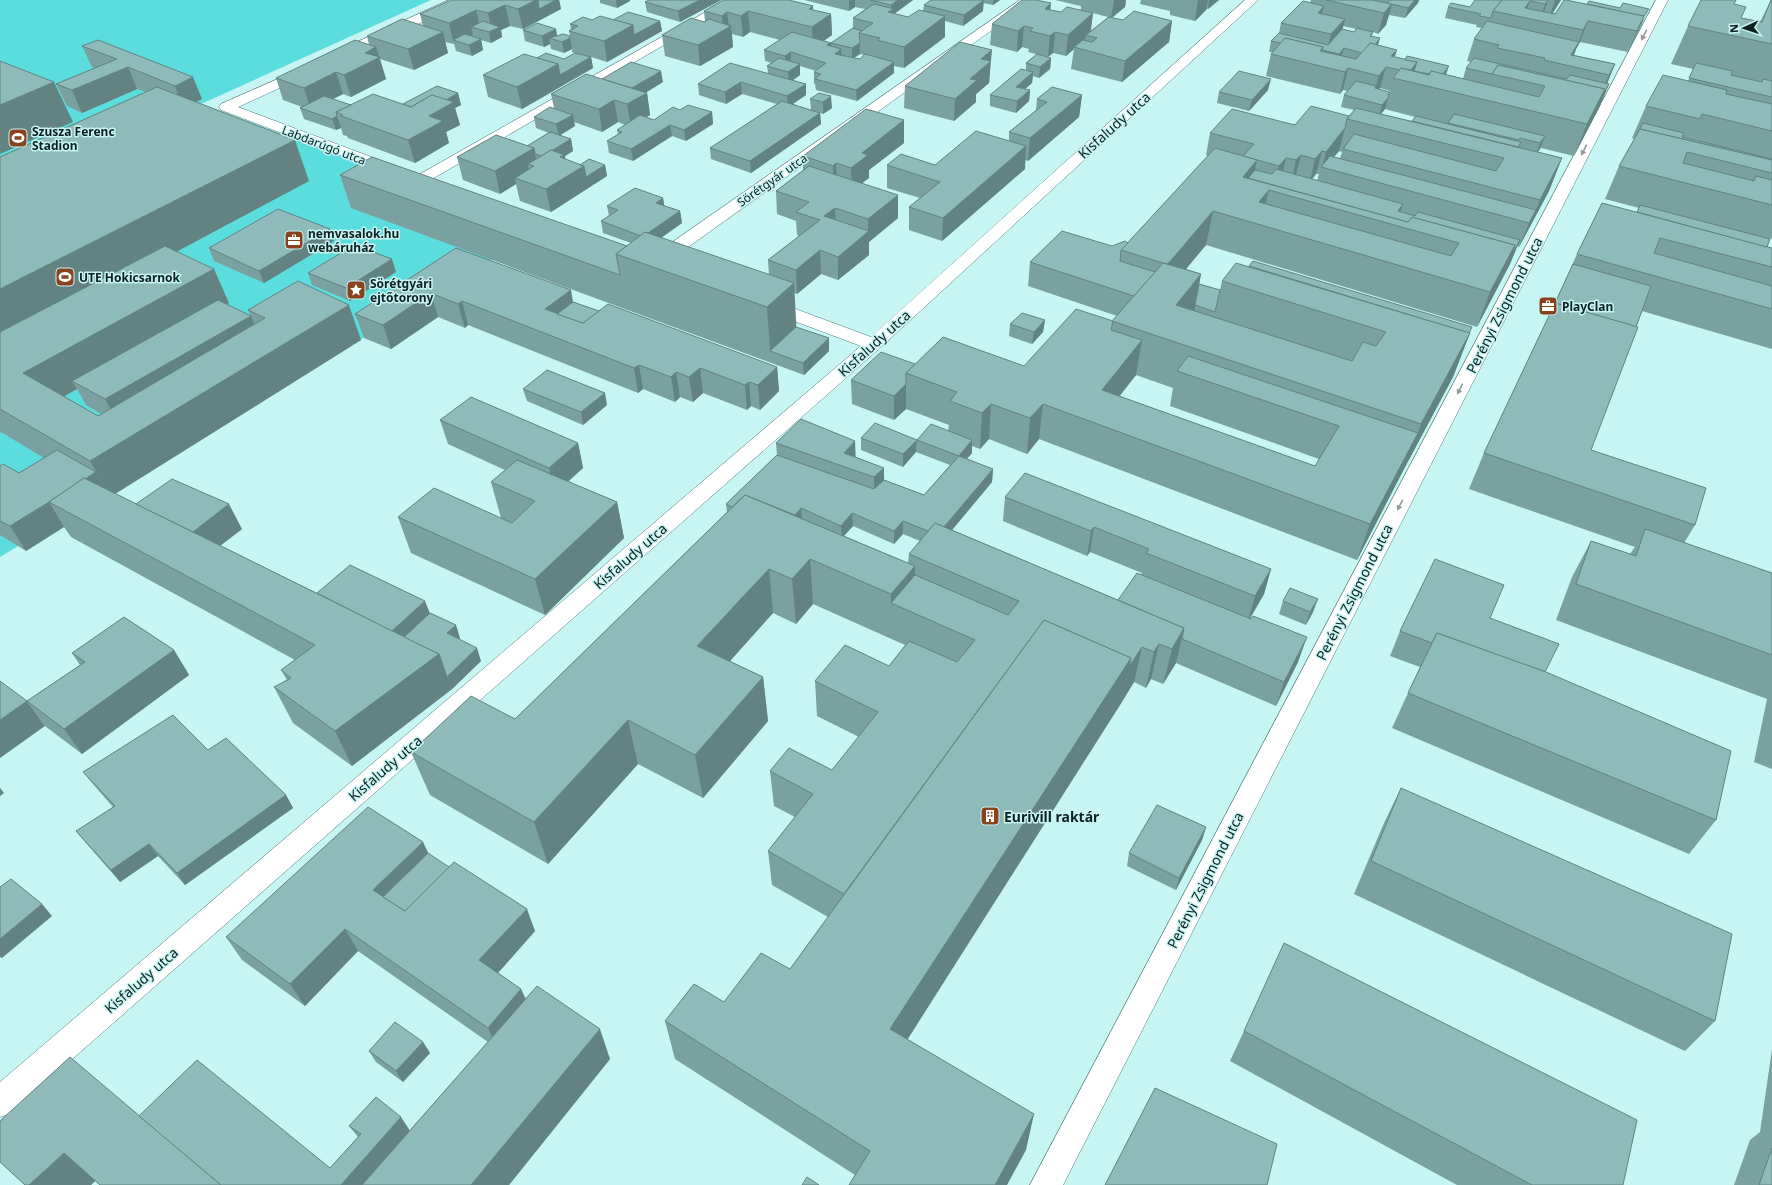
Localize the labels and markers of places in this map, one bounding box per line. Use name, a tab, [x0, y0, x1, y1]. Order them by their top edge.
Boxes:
place label: Szusza Ferenc Stadion	[32, 123, 115, 154]
sports icon: Szusza Ferenc Stadion	[7, 127, 29, 149]
place label: nemvasalok.hu webáruház	[308, 225, 399, 256]
office icon: nemvasalok.hu webáruház	[283, 229, 305, 251]
sports icon: UTE Hokicsarnok	[54, 266, 76, 288]
place label: UTE Hokicsarnok	[79, 269, 181, 286]
place label: Sörétgyári ejtőtorony	[370, 275, 434, 306]
place icon: Sörétgyári ejtőtorony	[345, 279, 367, 301]
office icon: PlayClan	[1537, 295, 1559, 317]
place label: PlayClan	[1562, 298, 1613, 315]
building icon: Eurivill raktár	[979, 805, 1001, 827]
place label: Eurivill raktár	[1004, 807, 1100, 826]

